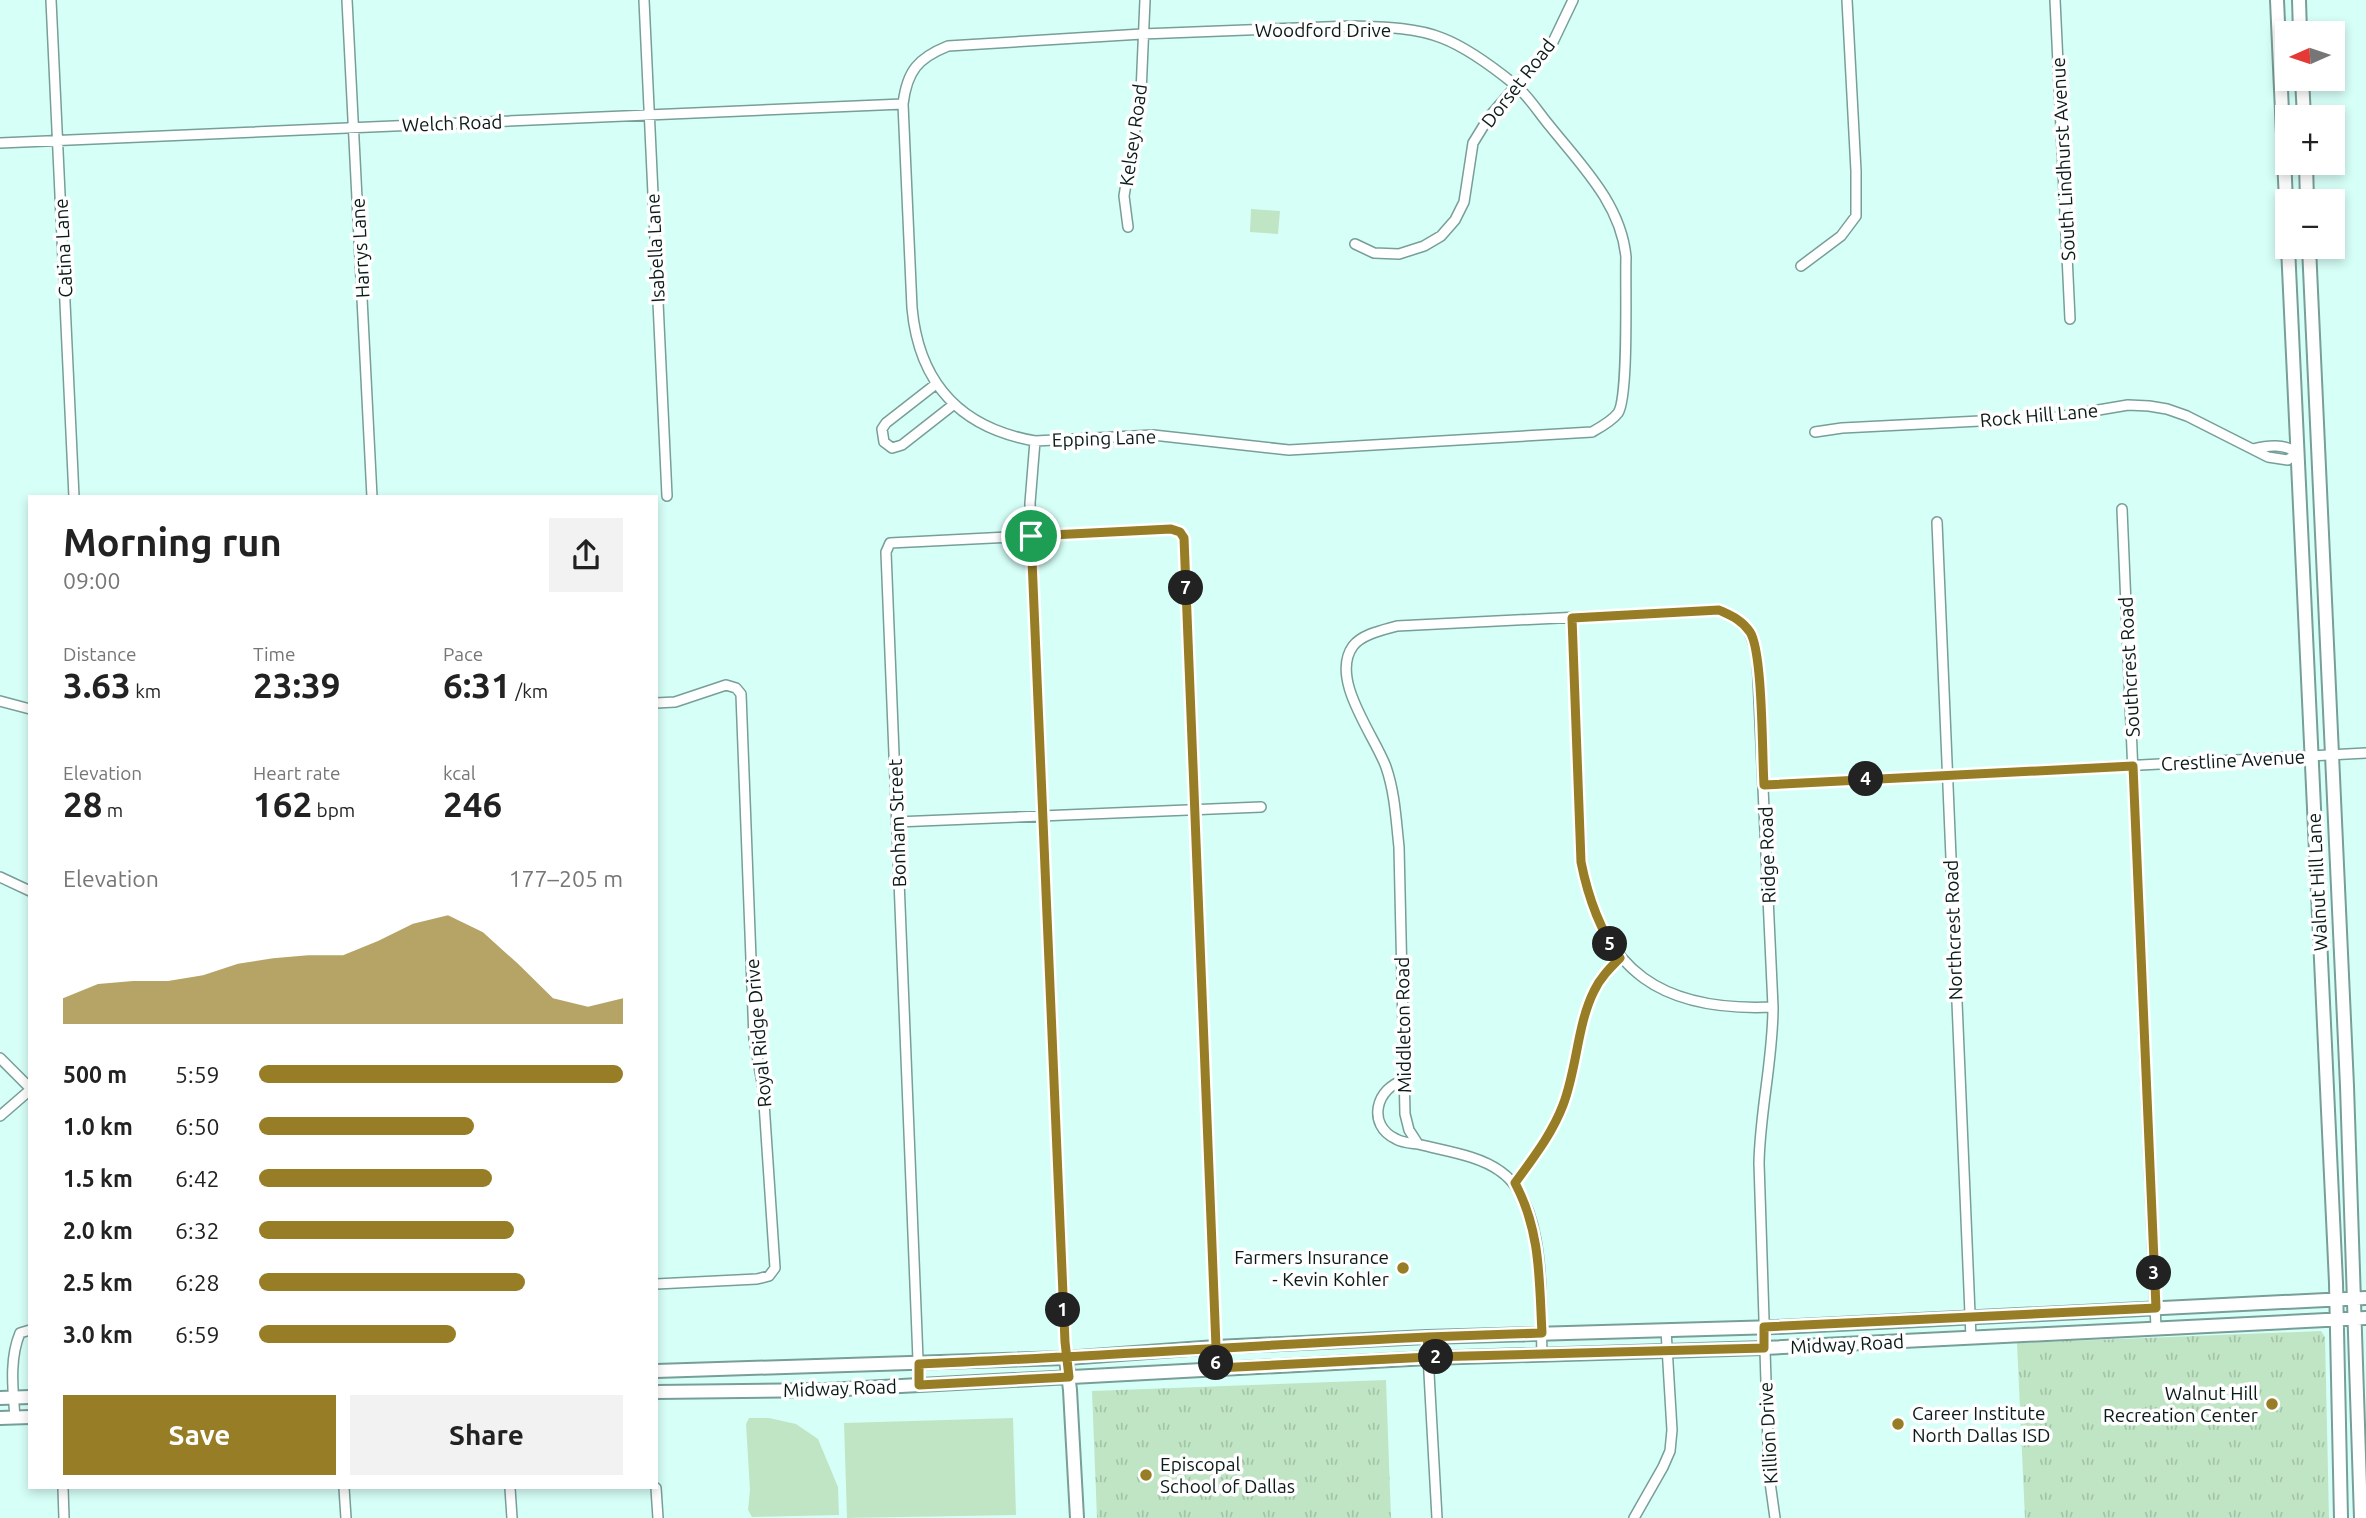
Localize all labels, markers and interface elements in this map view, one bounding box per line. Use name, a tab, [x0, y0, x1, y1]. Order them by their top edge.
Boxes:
street label: Woodford Drive	[1255, 19, 1391, 41]
north arrow	[2275, 21, 2345, 91]
map controls	[2275, 21, 2345, 259]
street label: Dorset Road	[1477, 34, 1559, 132]
street label: South Lindhurst Avenue	[2047, 57, 2079, 261]
street label: Kelsey Road	[1115, 83, 1151, 187]
button: +	[2275, 105, 2345, 175]
street label: Welch Road	[401, 110, 503, 136]
button: −	[2275, 189, 2345, 259]
street label: Isabella Lane	[641, 193, 669, 303]
street label: Harrys Lane	[346, 197, 374, 299]
street label: Catina Lane	[49, 198, 77, 298]
street label: Rock Hill Lane	[1979, 399, 2099, 431]
street label: Epping Lane	[1051, 425, 1157, 451]
pin	[1001, 506, 1061, 566]
icon: arrive	[1012, 517, 1050, 555]
button: share	[549, 518, 623, 592]
text: Morning run	[63, 521, 282, 563]
text: 09:00	[63, 568, 121, 593]
pin: 7	[1168, 570, 1204, 606]
text: 7	[1180, 576, 1191, 598]
street label: Southcrest Road	[2114, 596, 2144, 738]
text: Distance	[63, 643, 137, 665]
text: Time	[253, 643, 295, 665]
text: Pace	[443, 643, 483, 665]
text: 3.63	[63, 665, 131, 705]
text: 23:39	[253, 665, 341, 705]
text: 6:31	[443, 665, 511, 705]
text: km	[131, 680, 161, 702]
text: /km	[511, 680, 548, 702]
street label: Crestline Avenue	[2160, 745, 2306, 775]
street label: Bonham Street	[884, 758, 910, 888]
text: Elevation	[63, 762, 142, 784]
text: Heart rate	[253, 762, 340, 784]
text: kcal	[443, 762, 476, 784]
pin: 4	[1848, 762, 1884, 796]
text: 4	[1860, 767, 1871, 789]
text: 28	[63, 784, 102, 824]
text: 162	[253, 784, 312, 824]
text: 246	[443, 784, 502, 824]
text: m	[102, 799, 123, 821]
text: bpm	[312, 799, 355, 821]
street label: Ridge Road	[1754, 806, 1780, 904]
street label: Walnut Hill Lane	[2302, 812, 2332, 952]
street label: Northcrest Road	[1940, 859, 1966, 1001]
text: Elevation	[63, 866, 159, 891]
text: 177–205 m	[509, 866, 623, 891]
pin: 5	[1592, 926, 1628, 962]
text: 5	[1604, 932, 1615, 954]
street label: Middleton Road	[1391, 957, 1415, 1093]
street label: Royal Ridge Drive	[741, 958, 775, 1108]
text: 500 m	[63, 1062, 127, 1087]
text: 5:59	[175, 1062, 220, 1087]
text: 1.0 km	[63, 1114, 133, 1139]
text: 6:50	[175, 1114, 220, 1139]
text: 1.5 km	[63, 1166, 133, 1191]
text: 6:42	[175, 1166, 220, 1191]
text: 2.0 km	[63, 1218, 133, 1243]
text: 6:32	[175, 1218, 220, 1243]
place label: Farmers Insurance - Kevin Kohler	[1234, 1246, 1389, 1290]
pin: 3	[2136, 1256, 2172, 1290]
marker: Farmers Insurance - Kevin Kohler	[1395, 1260, 1411, 1276]
text: 3	[2148, 1261, 2159, 1283]
text: 2.5 km	[63, 1270, 133, 1295]
text: 6:28	[175, 1270, 220, 1295]
pin: 1	[1046, 1292, 1080, 1328]
text: 1	[1057, 1298, 1068, 1320]
text: 3.0 km	[63, 1322, 133, 1347]
text: 6:59	[175, 1322, 220, 1347]
street label: Midway Road	[1789, 1330, 1905, 1358]
pin: 2	[1418, 1340, 1454, 1374]
text: 2	[1430, 1345, 1441, 1367]
pin: 6	[1198, 1346, 1234, 1380]
text: 6	[1210, 1351, 1221, 1373]
street label: Midway Road	[783, 1375, 897, 1401]
street label: Killion Drive	[1754, 1381, 1782, 1485]
place label: Walnut Hill Recreation Center	[2103, 1382, 2258, 1426]
button: Save	[63, 1395, 336, 1475]
button: Share	[350, 1395, 623, 1475]
marker: Walnut Hill Recreation Center	[2264, 1396, 2280, 1412]
place label: Career Institute North Dallas ISD	[1912, 1402, 2050, 1446]
marker: Career Institute North Dallas ISD	[1890, 1416, 1906, 1432]
place label: Episcopal School of Dallas	[1160, 1453, 1295, 1497]
marker: Episcopal School of Dallas	[1138, 1467, 1154, 1483]

